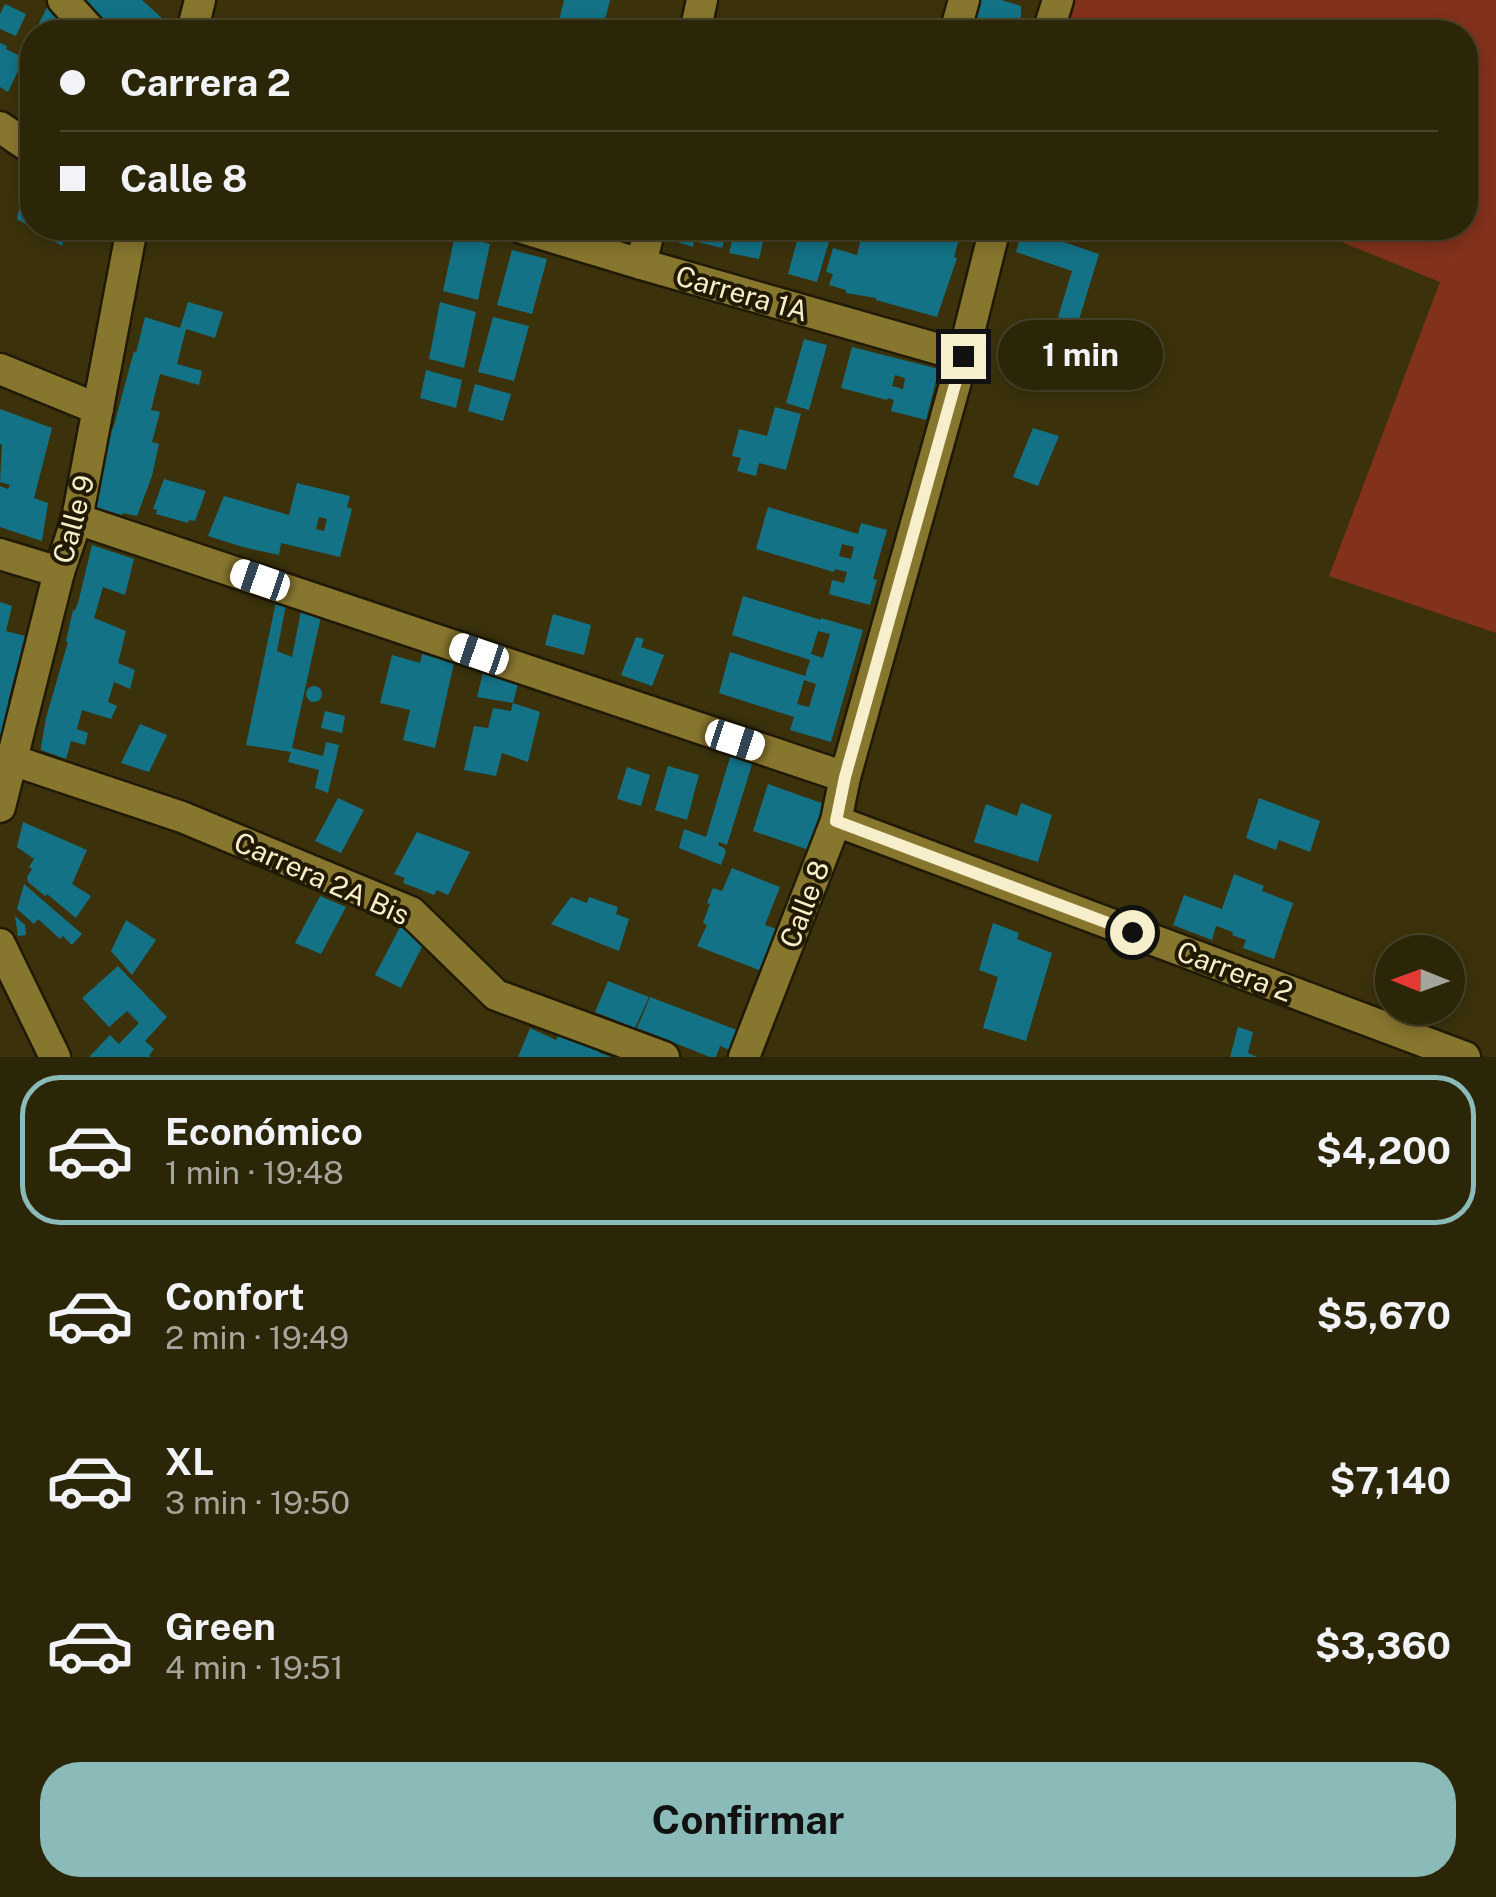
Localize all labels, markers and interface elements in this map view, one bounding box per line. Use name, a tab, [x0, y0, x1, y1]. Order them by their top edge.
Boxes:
text: Carrera 2	[120, 60, 291, 105]
text: Calle 8	[120, 156, 247, 201]
street label: Carrera 1A	[672, 258, 812, 328]
callout: 1 min	[998, 321, 1163, 391]
route end	[941, 334, 986, 379]
text: 1 min	[1042, 336, 1119, 373]
street label: Calle 9	[45, 471, 101, 567]
car	[227, 556, 293, 604]
car	[446, 630, 512, 678]
car	[702, 716, 768, 764]
street label: Carrera 2A Bis	[229, 825, 415, 931]
street label: Calle 8	[772, 856, 836, 952]
route start	[1110, 910, 1155, 955]
street label: Carrera 2	[1172, 934, 1298, 1008]
north arrow	[1375, 935, 1465, 1025]
map controls	[1375, 935, 1465, 1025]
icon: car	[45, 1105, 135, 1195]
text: Económico	[165, 1109, 363, 1154]
text: $4,200	[1316, 1128, 1451, 1173]
text: 1 min · 19:48	[165, 1154, 344, 1191]
icon: car	[45, 1270, 135, 1360]
text: Confort	[165, 1274, 305, 1319]
text: $5,670	[1317, 1293, 1451, 1338]
text: 2 min · 19:49	[165, 1319, 349, 1356]
icon: car	[45, 1435, 135, 1525]
text: XL	[165, 1439, 214, 1484]
text: $7,140	[1329, 1458, 1451, 1503]
text: 3 min · 19:50	[165, 1484, 350, 1521]
icon: car	[45, 1600, 135, 1690]
text: Green	[165, 1604, 276, 1649]
text: $3,360	[1315, 1623, 1451, 1668]
text: 4 min · 19:51	[165, 1649, 344, 1686]
button: Confirmar	[40, 1762, 1456, 1877]

